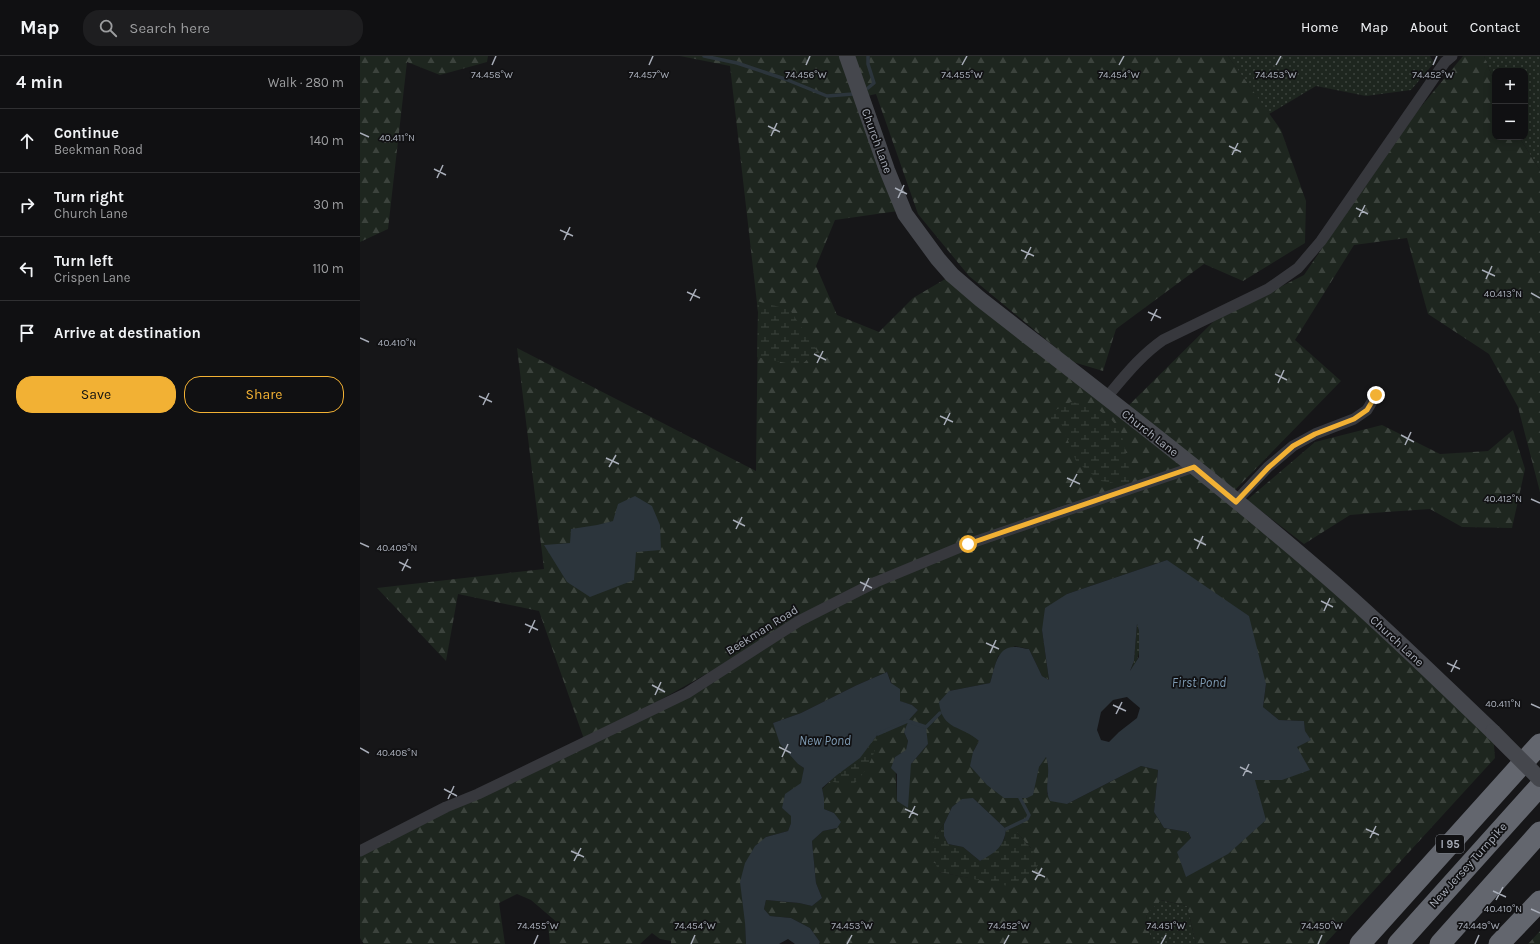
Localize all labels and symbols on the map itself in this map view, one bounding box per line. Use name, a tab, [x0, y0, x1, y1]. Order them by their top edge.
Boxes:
text: 74.458°W	[471, 69, 513, 81]
text: 74.457°W	[629, 69, 669, 81]
text: 74.456°W	[785, 69, 827, 81]
text: 74.455°W	[941, 69, 983, 81]
text: 74.454°W	[1098, 69, 1140, 81]
text: 74.453°W	[1255, 69, 1297, 81]
text: 74.452°W	[1412, 69, 1454, 81]
street label: Church Lane	[859, 107, 895, 175]
text: 40.411°N	[379, 132, 415, 144]
text: 40.413°N	[1484, 288, 1522, 300]
text: 40.410°N	[378, 337, 416, 349]
route end	[1367, 386, 1385, 404]
street label: Church Lane	[1119, 407, 1181, 459]
text: 40.412°N	[1484, 493, 1522, 505]
route start	[959, 535, 977, 553]
text: 40.409°N	[377, 542, 417, 554]
street label: Beekman Road	[723, 602, 801, 658]
street label: Church Lane	[1367, 613, 1427, 669]
water label: First Pond	[1172, 675, 1226, 690]
text: 40.411°N	[1485, 698, 1521, 710]
water label: New Pond	[799, 733, 851, 748]
text: 40.408°N	[376, 747, 418, 759]
street label: New Jersey Turnpike	[1426, 820, 1510, 910]
road number: I 95	[1436, 835, 1464, 853]
text: 40.410°N	[1484, 903, 1522, 915]
text: 74.455°W	[517, 920, 559, 932]
text: 74.454°W	[674, 920, 716, 932]
text: 74.453°W	[831, 920, 873, 932]
text: 74.452°W	[988, 920, 1030, 932]
text: 74.451°W	[1147, 920, 1186, 932]
text: 74.450°W	[1301, 920, 1343, 932]
text: 74.449°W	[1458, 920, 1500, 932]

